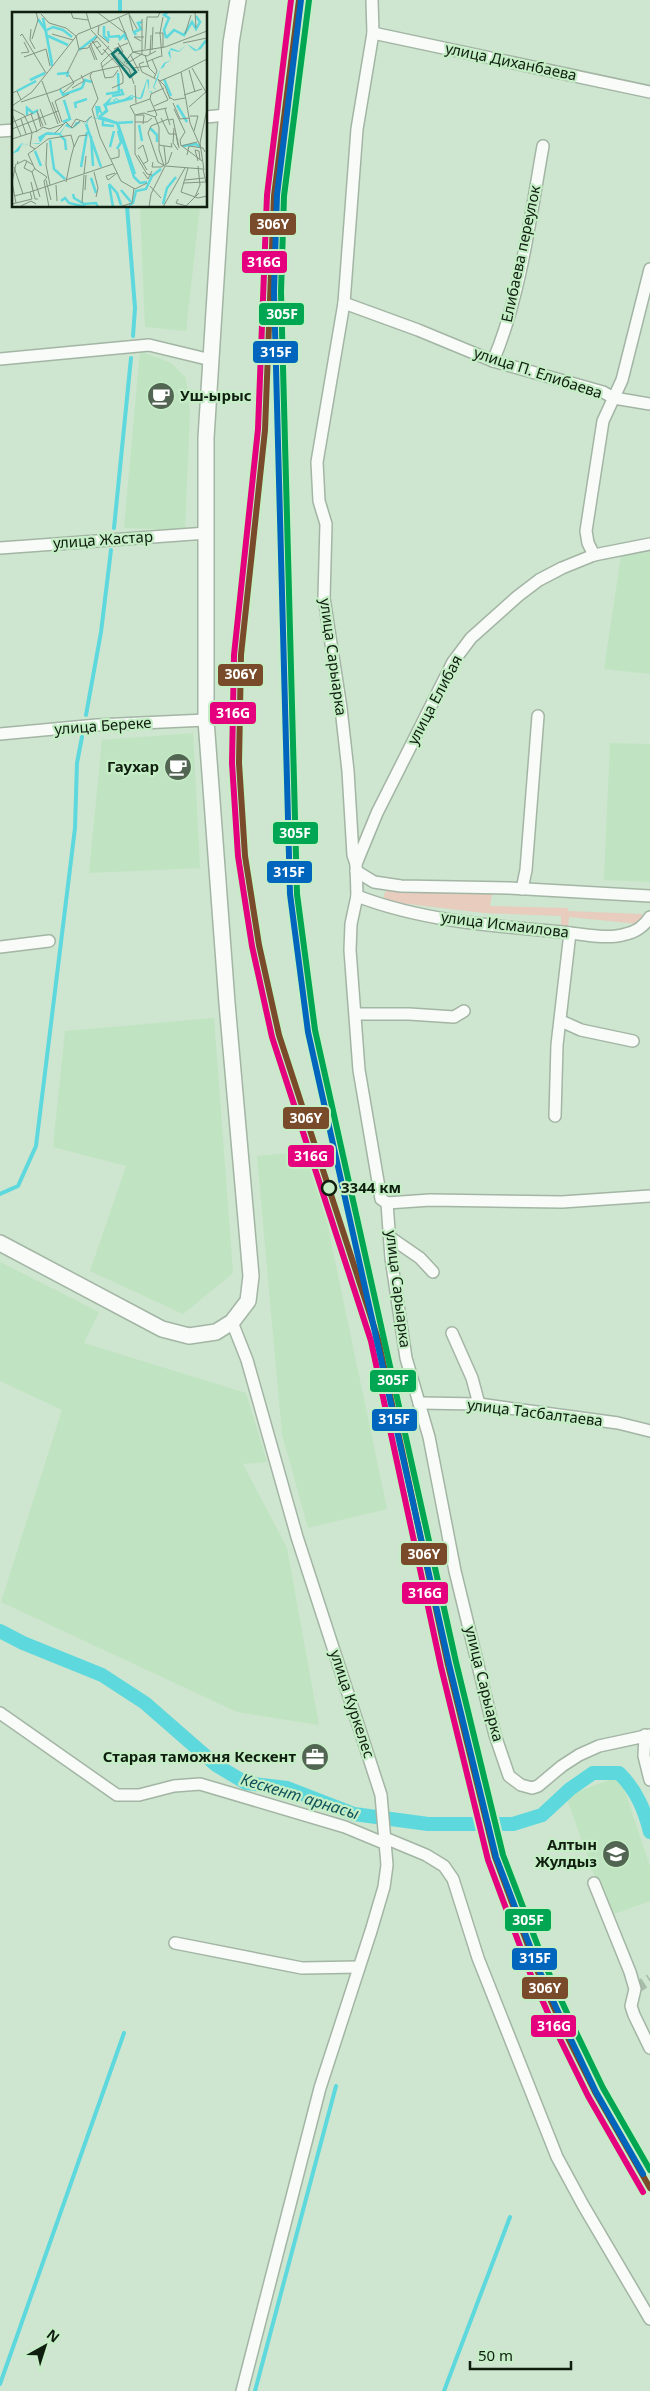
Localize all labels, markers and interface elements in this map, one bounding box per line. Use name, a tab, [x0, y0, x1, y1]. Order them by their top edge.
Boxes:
inset map	[12, 12, 208, 208]
street label: улица Диханбаева	[444, 37, 579, 85]
street label: Елибаева переулок	[496, 183, 544, 324]
line badge: 306Y	[249, 212, 297, 236]
text: 306Y	[257, 214, 290, 233]
line badge: 316G	[241, 250, 288, 274]
text: 316G	[247, 252, 281, 271]
line badge: 305F	[258, 302, 305, 326]
text: 305F	[266, 304, 298, 323]
line badge: 315F	[252, 340, 299, 364]
text: 315F	[260, 342, 292, 361]
street label: улица П. Елибаева	[471, 342, 605, 402]
cafe icon: Уш-ырыс	[146, 381, 176, 411]
place label: Уш-ырыс	[180, 385, 252, 405]
street label: улица Жастар	[52, 526, 154, 552]
street label: улица Сарыарка	[316, 597, 352, 717]
street label: улица Елибая	[402, 651, 466, 748]
line badge: 306Y	[217, 663, 264, 687]
text: 306Y	[225, 664, 258, 683]
line badge: 316G	[209, 701, 257, 725]
text: 316G	[216, 703, 250, 722]
street label: улица Береке	[54, 712, 152, 738]
cafe icon: Гаухар	[163, 752, 193, 782]
place label: Гаухар	[107, 756, 159, 776]
line badge: 305F	[272, 821, 319, 845]
text: 305F	[279, 823, 311, 842]
line badge: 315F	[266, 860, 313, 884]
text: 315F	[273, 862, 305, 881]
street label: улица Исмаилова	[440, 906, 570, 942]
line badge: 306Y	[282, 1106, 330, 1130]
text: 306Y	[290, 1108, 323, 1127]
line badge: 316G	[287, 1144, 335, 1168]
text: 316G	[294, 1146, 328, 1165]
place label: 3344 км	[341, 1177, 401, 1197]
marker: 3344 км	[321, 1180, 337, 1196]
street label: улица Сарыарка	[382, 1229, 416, 1349]
line badge: 305F	[369, 1369, 417, 1393]
text: 305F	[377, 1370, 409, 1389]
street label: улица Тасбалтаева	[466, 1394, 604, 1430]
line badge: 315F	[371, 1408, 418, 1432]
text: 315F	[378, 1409, 410, 1428]
line badge: 306Y	[400, 1542, 448, 1566]
text: 306Y	[408, 1544, 441, 1563]
line badge: 316G	[401, 1581, 449, 1605]
text: 316G	[408, 1583, 442, 1602]
street label: улица Сарыарка	[461, 1624, 509, 1744]
street label: улица Куркелес	[326, 1647, 380, 1760]
office icon: Старая таможня Кескент	[300, 1742, 330, 1772]
place label: Старая таможня Кескент	[103, 1746, 296, 1766]
water label: Кескент арнасы	[238, 1768, 362, 1824]
place label: Алтын Жулдыз	[535, 1834, 597, 1871]
school or university icon: Алтын Жулдыз	[601, 1839, 631, 1869]
line badge: 305F	[504, 1908, 552, 1932]
text: 305F	[512, 1910, 544, 1929]
line badge: 315F	[511, 1947, 558, 1971]
text: 315F	[519, 1948, 551, 1967]
line badge: 306Y	[521, 1976, 569, 2000]
text: 306Y	[529, 1978, 562, 1997]
line badge: 316G	[530, 2014, 577, 2038]
text: 316G	[537, 2016, 571, 2035]
north arrow	[20, 2321, 70, 2371]
text: N	[43, 2325, 64, 2346]
scale bar	[470, 2338, 571, 2370]
text: 50 m	[478, 2345, 513, 2365]

